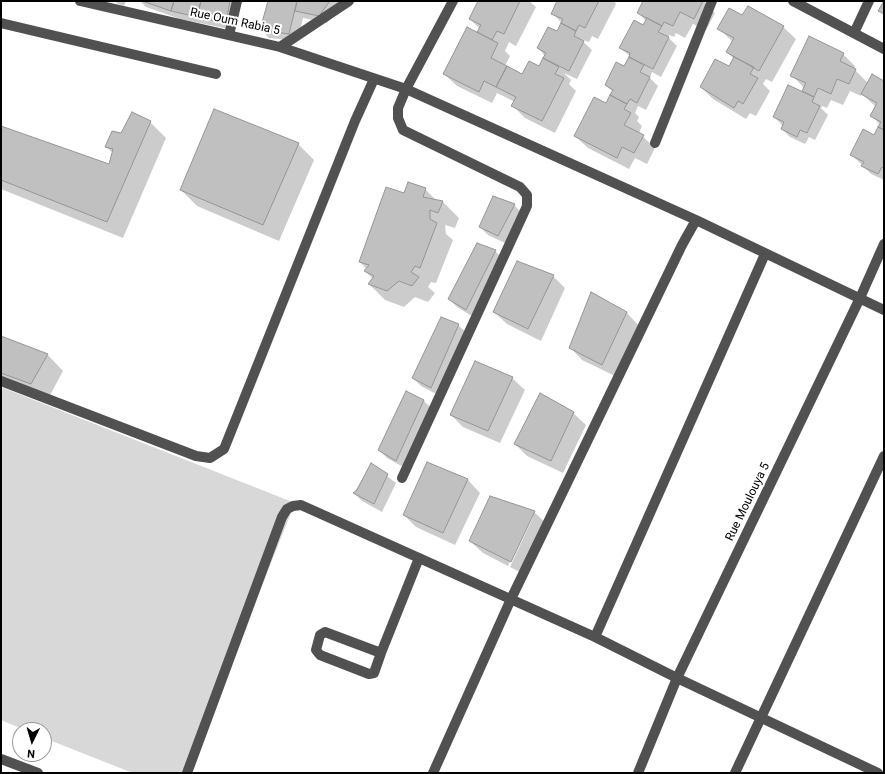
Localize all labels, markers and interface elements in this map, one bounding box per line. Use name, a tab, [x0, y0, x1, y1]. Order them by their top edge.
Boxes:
street label: Rue Oum Rabia 5	[189, 5, 281, 39]
street label: Rue Moulouya 5	[723, 460, 773, 544]
north arrow	[12, 722, 52, 762]
text: N	[27, 747, 35, 760]

